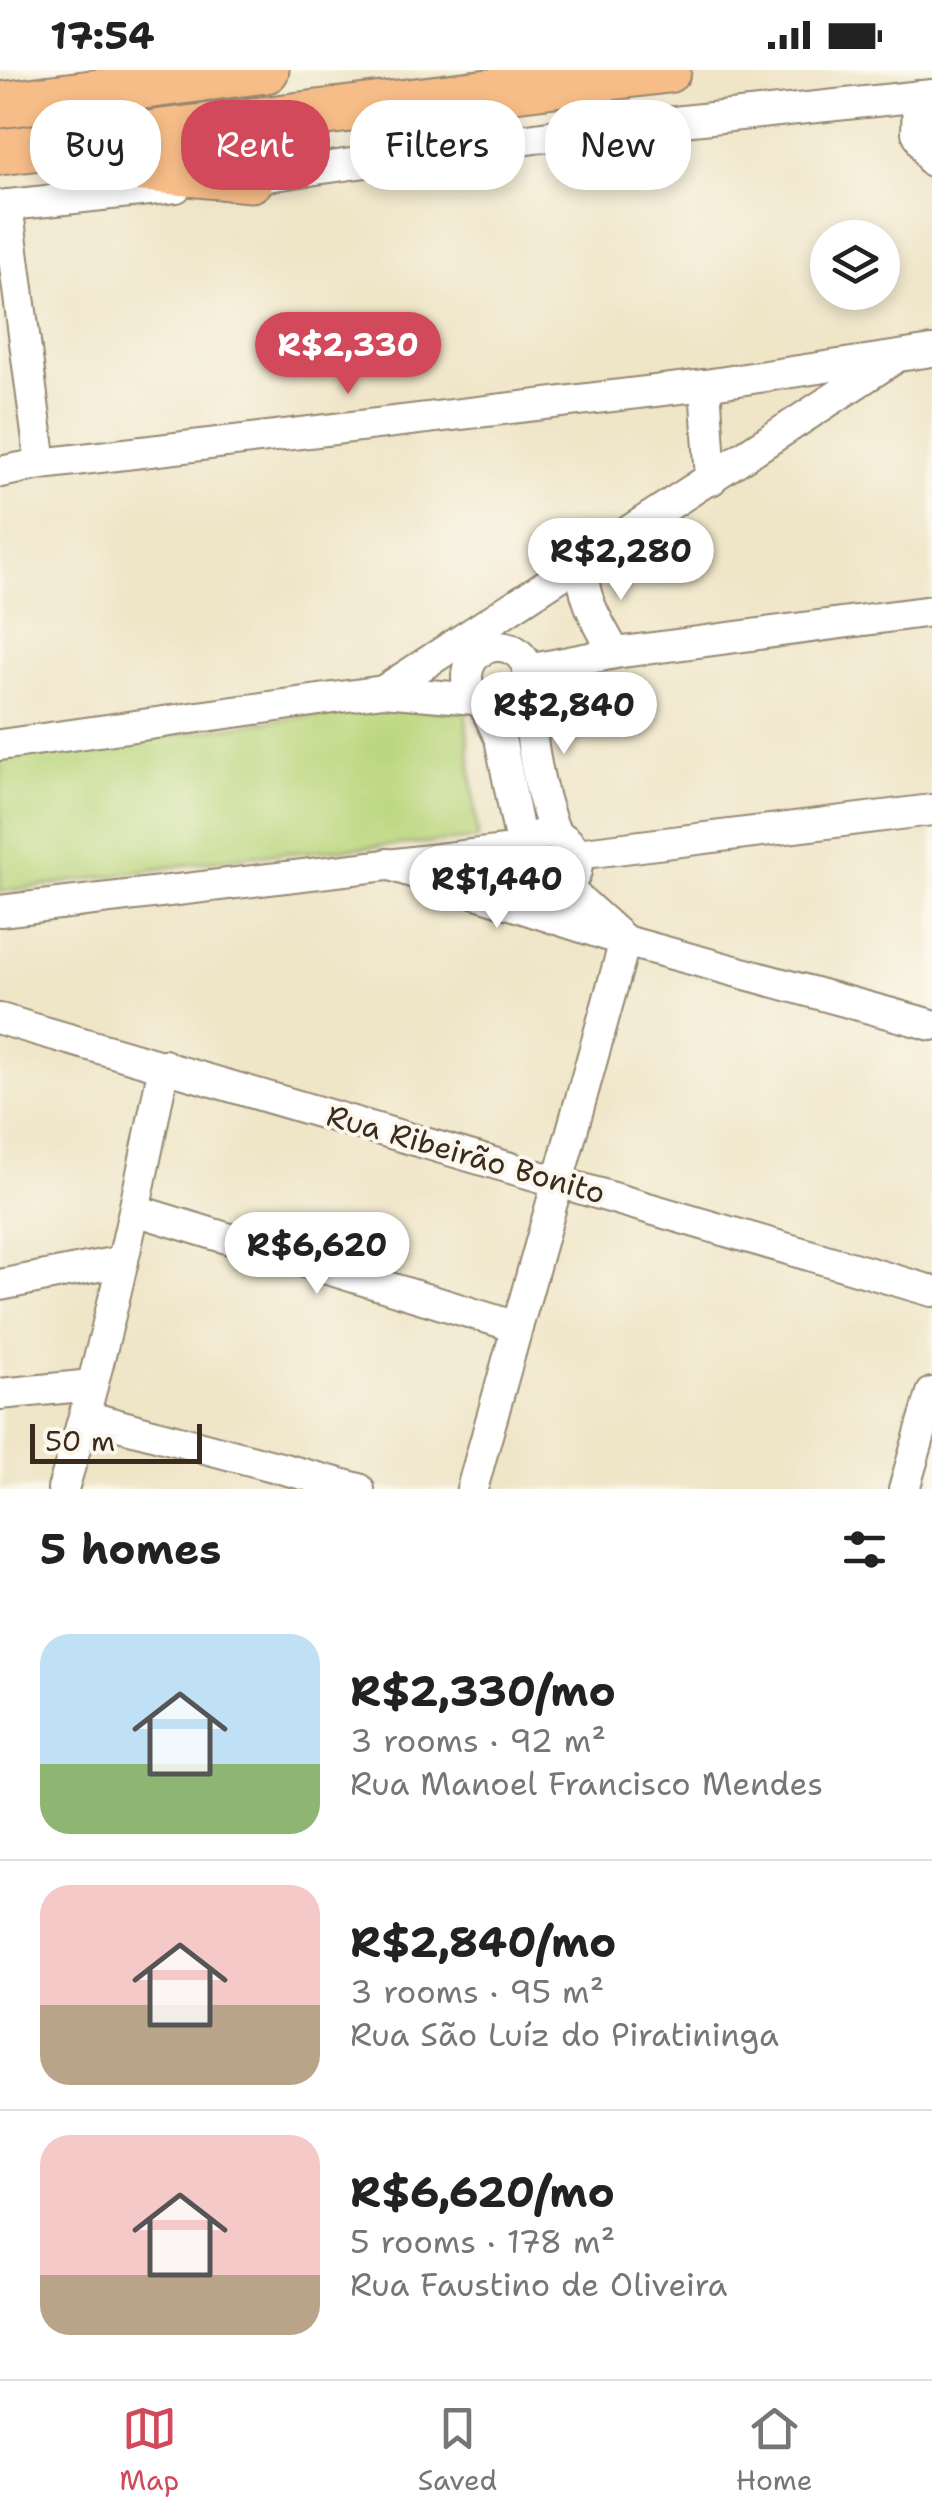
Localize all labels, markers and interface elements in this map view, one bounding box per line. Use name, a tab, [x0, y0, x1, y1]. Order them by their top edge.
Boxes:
text: 17:54	[50, 10, 155, 61]
chip: Buy	[30, 100, 161, 190]
chip: Rent	[181, 100, 330, 190]
chip: Filters	[350, 100, 525, 190]
chip: New	[545, 100, 691, 190]
map controls	[810, 220, 900, 310]
button: layers	[810, 220, 900, 310]
pin: R$2,330	[256, 312, 440, 397]
text: R$2,330	[277, 323, 419, 366]
pin: R$2,280	[529, 518, 713, 603]
text: R$2,280	[550, 529, 692, 572]
pin: R$2,840	[472, 672, 656, 757]
text: R$2,840	[493, 683, 635, 726]
pin: R$1,440	[405, 846, 589, 931]
text: R$1,440	[431, 857, 563, 900]
street label: Rua Ribeirão Bonito	[322, 1095, 610, 1213]
pin: R$6,620	[225, 1212, 409, 1297]
text: R$6,620	[247, 1223, 387, 1266]
scale bar	[30, 1419, 202, 1464]
text: 50 m	[45, 1422, 115, 1460]
text: 5 homes	[40, 1521, 221, 1577]
icon: filters	[837, 1522, 892, 1577]
text: R$2,330/mo	[350, 1663, 616, 1719]
icon: home	[120, 1674, 240, 1794]
text: 3 rooms · 92 m²	[350, 1719, 606, 1762]
text: Rua Manoel Francisco Mendes	[350, 1762, 823, 1805]
text: R$2,840/mo	[350, 1914, 616, 1970]
icon: home	[120, 1925, 240, 2045]
text: 3 rooms · 95 m²	[350, 1970, 604, 2013]
text: Rua São Luíz do Piratininga	[350, 2013, 779, 2056]
text: R$6,620/mo	[350, 2164, 615, 2220]
icon: home	[120, 2175, 240, 2295]
text: 5 rooms · 178 m²	[350, 2220, 615, 2263]
text: Rua Faustino de Oliveira	[350, 2263, 727, 2306]
tab: Map	[119, 2401, 179, 2499]
tab: Saved	[418, 2401, 497, 2499]
tab: Home	[736, 2401, 813, 2499]

